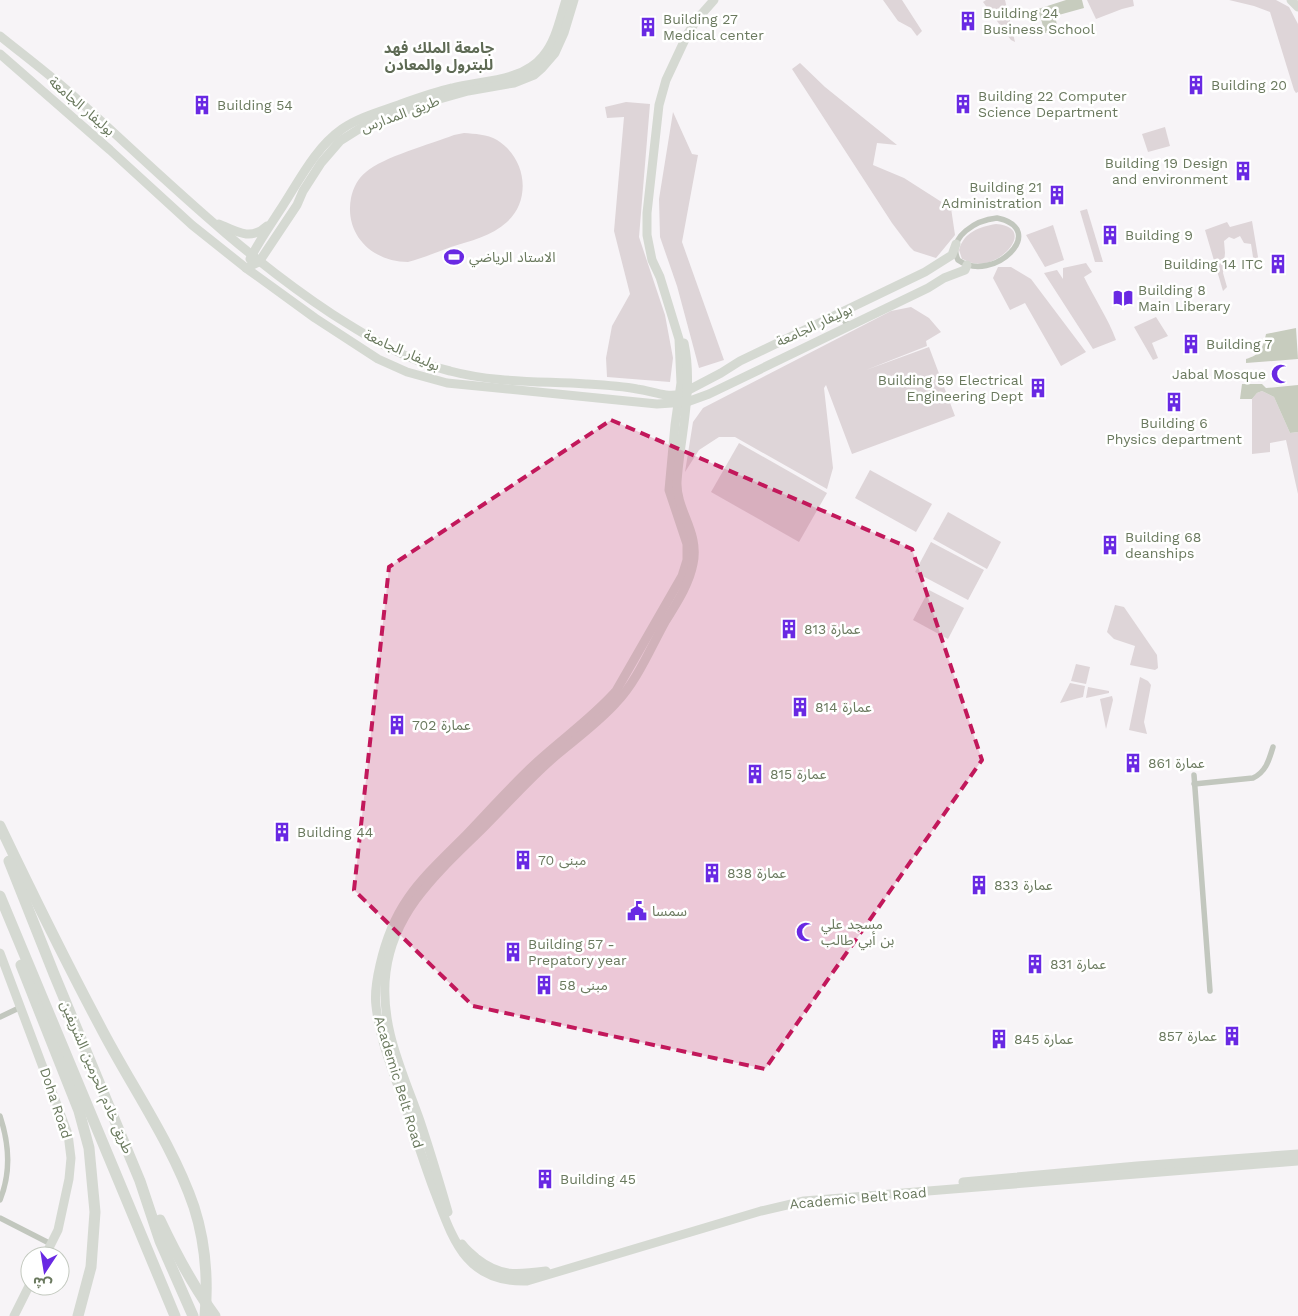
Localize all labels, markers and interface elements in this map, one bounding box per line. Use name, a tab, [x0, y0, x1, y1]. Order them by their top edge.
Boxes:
place label: Building 24 Business School	[983, 5, 1095, 37]
building icon: Building 24 Business School	[957, 10, 979, 32]
place label: Building 27 Medical center	[663, 11, 764, 43]
building icon: Building 27 Medical center	[637, 16, 659, 38]
district label: جامعة الملك فهد للبترول والمعادن	[384, 39, 495, 74]
street label: بوليفار الجامعة	[45, 73, 118, 140]
building icon: Building 20	[1185, 74, 1207, 96]
place label: Building 20	[1211, 77, 1287, 93]
place label: Building 22 Computer Science Department	[978, 88, 1127, 120]
street label: طريق المدارس	[359, 92, 442, 137]
building icon: Building 22 Computer Science Department	[952, 93, 974, 115]
building icon: Building 54	[191, 94, 213, 116]
place label: Building 54	[217, 97, 293, 113]
place label: Building 19 Design and environment	[1105, 155, 1228, 187]
building icon: Building 19 Design and environment	[1232, 160, 1254, 182]
place label: Building 21 Administration	[942, 179, 1042, 211]
building icon: Building 21 Administration	[1046, 184, 1068, 206]
building icon: Building 9	[1099, 224, 1121, 246]
place label: Building 9	[1125, 227, 1193, 243]
sports icon: الاستاد الرياضي	[443, 246, 465, 268]
place label: الاستاد الرياضي	[469, 249, 556, 268]
building icon: Building 14 ITC	[1267, 253, 1289, 275]
place label: Building 14 ITC	[1163, 256, 1263, 272]
place label: Building 8 Main Liberary	[1138, 282, 1231, 314]
library icon: Building 8 Main Liberary	[1112, 287, 1134, 309]
street label: بوليفار الجامعة	[774, 300, 855, 350]
street label: بوليفار الجامعة	[361, 326, 443, 375]
building icon: Building 7	[1180, 333, 1202, 355]
place label: Building 7	[1206, 336, 1273, 352]
mosque icon: Jabal Mosque	[1270, 363, 1292, 385]
place label: Jabal Mosque	[1172, 366, 1266, 382]
place label: Building 59 Electrical Engineering Dept	[878, 372, 1024, 404]
building icon: Building 59 Electrical Engineering Dept	[1027, 377, 1049, 399]
building icon: Building 6 Physics department	[1163, 391, 1185, 413]
place label: Building 6 Physics department	[1106, 415, 1242, 447]
place label: Building 68 deanships	[1125, 529, 1201, 561]
building icon: Building 68 deanships	[1099, 534, 1121, 556]
building icon: عمارة 813	[778, 618, 800, 640]
place label: عمارة 813	[804, 621, 860, 638]
building icon: عمارة 814	[789, 696, 811, 718]
place label: عمارة 814	[815, 699, 872, 716]
building icon: عمارة 702	[386, 714, 408, 736]
place label: عمارة 702	[412, 717, 471, 734]
building icon: عمارة 861	[1122, 752, 1144, 774]
place label: عمارة 861	[1148, 755, 1205, 772]
building icon: عمارة 815	[744, 763, 766, 785]
place label: عمارة 815	[770, 766, 826, 783]
building icon: Building 44	[271, 821, 293, 843]
place label: Building 44	[297, 824, 373, 840]
building icon: مبنى 70	[512, 849, 534, 871]
place label: مبنى 70	[538, 852, 586, 869]
building icon: عمارة 838	[701, 862, 723, 884]
place label: عمارة 838	[727, 865, 786, 882]
building icon: عمارة 833	[968, 874, 990, 896]
place label: عمارة 833	[994, 877, 1053, 894]
public building icon: سمسا	[626, 900, 648, 922]
place label: سمسا	[652, 903, 687, 919]
place label: مسجد علي بن أبي طالب	[821, 916, 895, 951]
mosque icon: مسجد علي بن أبي طالب	[795, 921, 817, 943]
place label: Building 57 - Prepatory year	[528, 936, 627, 968]
building icon: Building 57 - Prepatory year	[502, 941, 524, 963]
building icon: عمارة 831	[1024, 953, 1046, 975]
place label: عمارة 831	[1050, 956, 1106, 973]
building icon: مبنى 58	[533, 974, 555, 996]
place label: مبنى 58	[559, 977, 608, 994]
street label: طريق خادم الحرمين الشريفين	[55, 998, 136, 1157]
street label: Academic Belt Road	[371, 1014, 427, 1150]
building icon: عمارة 857	[1221, 1025, 1243, 1047]
building icon: عمارة 845	[988, 1028, 1010, 1050]
place label: عمارة 857	[1158, 1028, 1217, 1045]
place label: عمارة 845	[1014, 1031, 1074, 1048]
street label: Doha Road	[37, 1065, 75, 1141]
building icon: Building 45	[534, 1168, 556, 1190]
place label: Building 45	[560, 1171, 636, 1187]
street label: Academic Belt Road	[789, 1184, 927, 1212]
north arrow	[20, 1246, 70, 1296]
text: ش	[31, 1274, 53, 1294]

